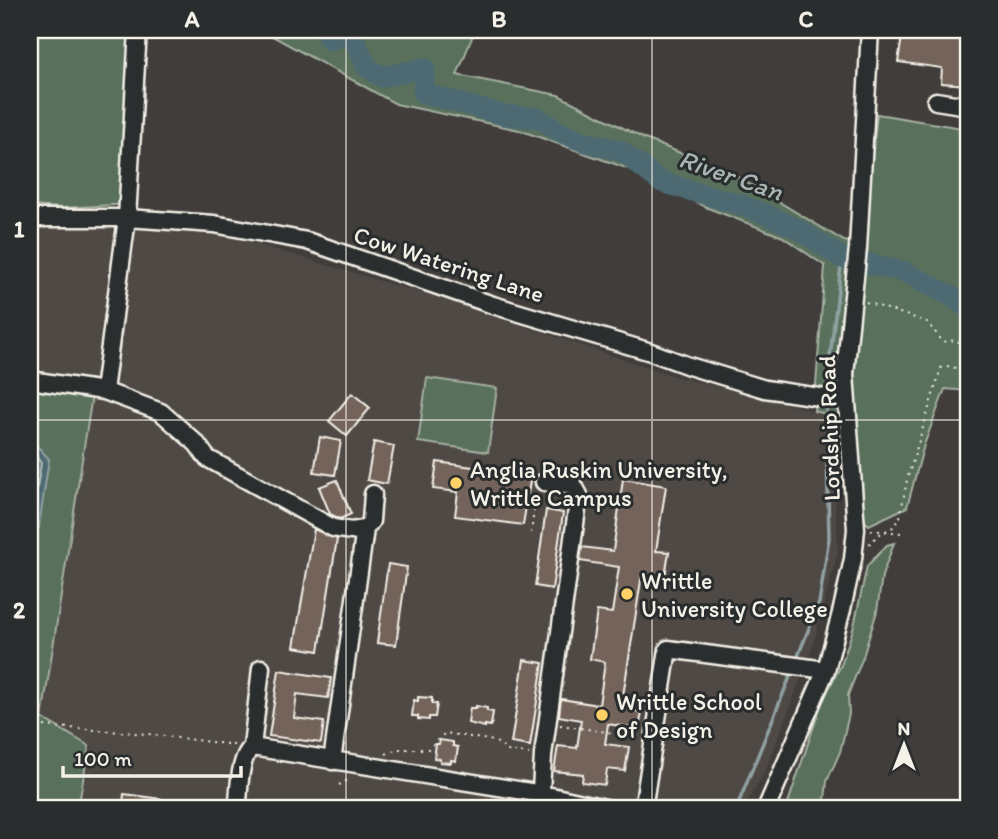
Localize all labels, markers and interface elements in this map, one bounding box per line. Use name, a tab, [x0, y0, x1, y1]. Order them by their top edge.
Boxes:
text: A	[184, 5, 200, 33]
text: B	[492, 5, 507, 33]
text: C	[799, 5, 814, 33]
water label: River Can	[675, 142, 787, 208]
text: 1	[14, 215, 25, 243]
street label: Cow Watering Lane	[350, 220, 548, 308]
street label: Lordship Road	[812, 354, 846, 502]
place label: Anglia Ruskin University, Writtle Campus	[470, 455, 728, 512]
marker: Anglia Ruskin University, Writtle Campus	[448, 475, 464, 491]
place label: Writtle University College	[641, 566, 828, 623]
marker: Writtle University College	[619, 586, 635, 602]
text: 2	[13, 596, 26, 624]
place label: Writtle School of Design	[616, 687, 762, 744]
marker: Writtle School of Design	[594, 707, 610, 723]
north arrow	[869, 710, 939, 780]
text: N	[898, 717, 910, 740]
scale bar	[63, 734, 242, 778]
text: 100 m	[74, 746, 132, 771]

